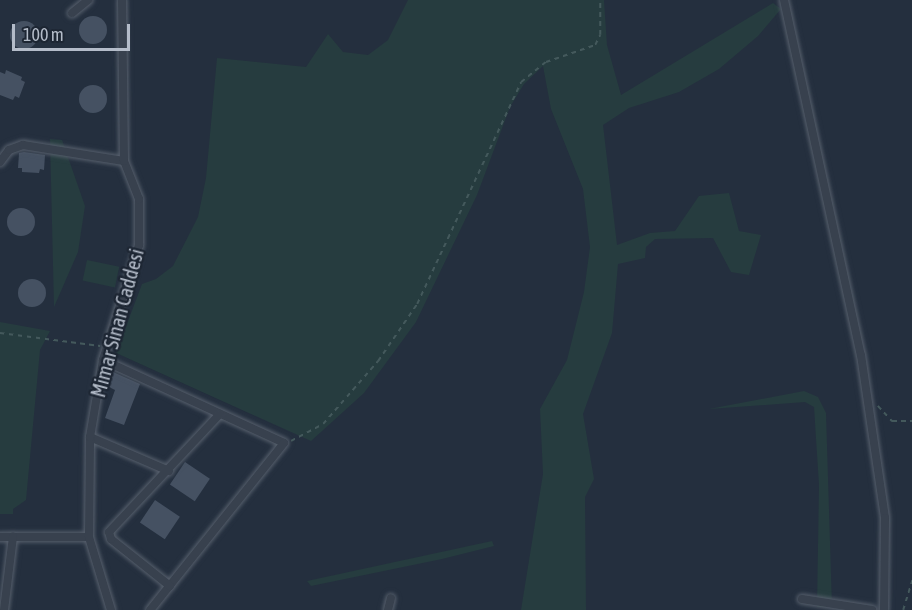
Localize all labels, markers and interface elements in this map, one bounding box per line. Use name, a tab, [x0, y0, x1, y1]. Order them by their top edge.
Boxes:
scale bar	[15, 12, 134, 50]
text: 100 m	[23, 24, 64, 45]
street label: Mimar Sinan Caddesi	[86, 246, 148, 400]

